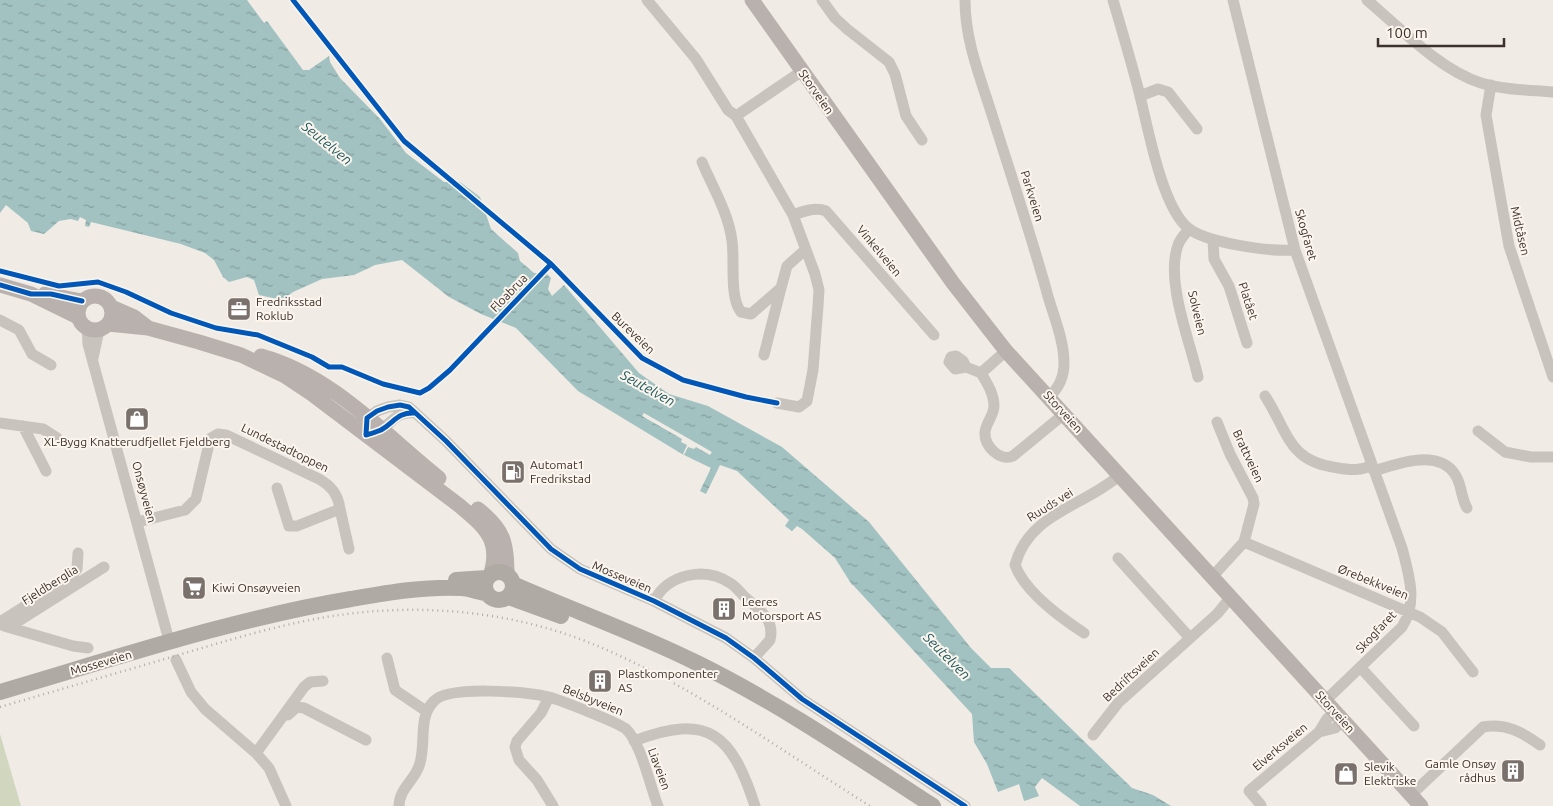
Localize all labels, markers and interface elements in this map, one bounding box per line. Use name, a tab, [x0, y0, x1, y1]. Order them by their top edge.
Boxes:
scale bar	[1378, 15, 1504, 47]
text: 100 m	[1386, 24, 1428, 41]
street label: Storveien	[796, 67, 837, 117]
water label: Seutelven	[298, 117, 355, 168]
street label: Parkveien	[1019, 169, 1046, 223]
street label: Midtåsen	[1509, 205, 1532, 257]
street label: Skogfaret	[1293, 208, 1320, 262]
street label: Vinkelveien	[854, 223, 904, 279]
street label: Floabrua	[488, 271, 530, 314]
street label: Platået	[1236, 280, 1261, 322]
street label: Solveien	[1186, 289, 1209, 336]
place label: Fredriksstad Roklub	[256, 295, 322, 322]
office icon: Fredriksstad Roklub	[226, 296, 252, 322]
street label: Bureveien	[609, 309, 657, 356]
water label: Seutelven	[617, 366, 678, 409]
street label: Storveien	[1041, 388, 1085, 435]
shop icon: XL-Bygg Knatterudfjellet Fjeldberg	[124, 406, 150, 432]
street label: Lundestadtoppen	[239, 421, 331, 474]
street label: Brattveien	[1231, 427, 1266, 484]
place label: XL-Bygg Knatterudfjellet Fjeldberg	[44, 435, 230, 448]
place label: Automat1 Fredrikstad	[530, 458, 591, 485]
fuel station icon: Automat1 Fredrikstad	[500, 459, 526, 485]
street label: Onsøyveien	[130, 460, 159, 524]
street label: Ruuds vei	[1024, 485, 1075, 524]
street label: Mosseveien	[591, 558, 654, 595]
street label: Ørebekkveien	[1336, 561, 1410, 602]
street label: Fjeldberglia	[19, 562, 80, 607]
supermarket icon: Kiwi Onsøyveien	[181, 575, 207, 601]
place label: Kiwi Onsøyveien	[212, 581, 301, 594]
place label: Leeres Motorsport AS	[742, 595, 821, 622]
building icon: Leeres Motorsport AS	[711, 596, 737, 622]
street label: Skogfaret	[1353, 608, 1399, 655]
water label: Seutelven	[920, 629, 974, 683]
street label: Bedriftsveien	[1100, 645, 1161, 704]
street label: Mosseveien	[69, 648, 133, 677]
place label: Plastkomponenter AS	[618, 667, 718, 694]
building icon: Plastkomponenter AS	[587, 668, 613, 694]
street label: Belsbyveien	[561, 681, 625, 718]
street label: Storveien	[1313, 688, 1357, 735]
street label: Elverksveien	[1250, 720, 1310, 773]
street label: Liaveien	[646, 746, 673, 792]
place label: Gamle Onsøy rådhus	[1425, 757, 1496, 784]
building icon: Gamle Onsøy rådhus	[1500, 758, 1526, 784]
place label: Slevik Elektriske	[1364, 760, 1416, 787]
shop icon: Slevik Elektriske	[1333, 761, 1359, 787]

